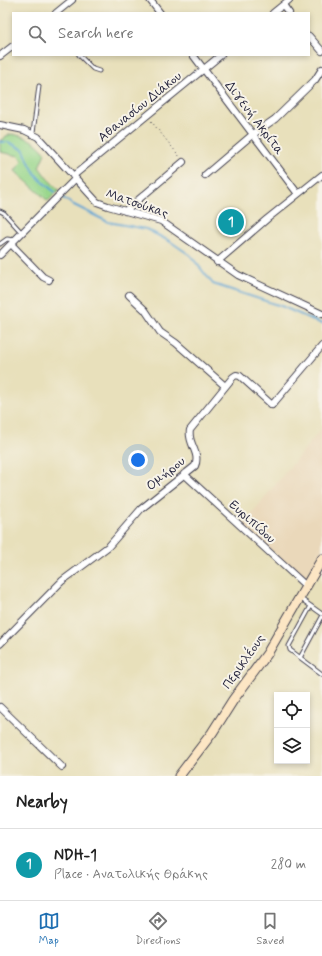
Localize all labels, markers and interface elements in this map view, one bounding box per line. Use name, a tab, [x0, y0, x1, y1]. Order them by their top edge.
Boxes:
search box	[12, 12, 310, 56]
icon: search	[26, 23, 48, 45]
text: Search here	[58, 24, 134, 44]
street label: Αθανασίου Διάκου	[95, 68, 185, 146]
street label: Διγενή Ακρίτα	[221, 78, 287, 158]
street label: Ματσούκας	[103, 185, 171, 223]
pin: 1	[218, 207, 244, 237]
your location	[128, 450, 148, 470]
street label: Ομήρου	[143, 453, 189, 495]
street label: Ευριπίδου	[225, 497, 279, 548]
street label: Περικλέους	[219, 631, 269, 693]
map controls	[274, 692, 310, 764]
button: locate	[274, 692, 310, 728]
button: layers	[274, 728, 310, 764]
text: Nearby	[16, 791, 68, 813]
text: NDH-1	[54, 846, 97, 866]
text: 1	[26, 856, 32, 873]
text: 280 m	[271, 856, 306, 873]
text: Place · Ανατολικής Θράκης	[54, 866, 208, 883]
tab: Map	[38, 910, 60, 948]
tab: Directions	[135, 910, 181, 948]
tab: Saved	[256, 910, 284, 948]

